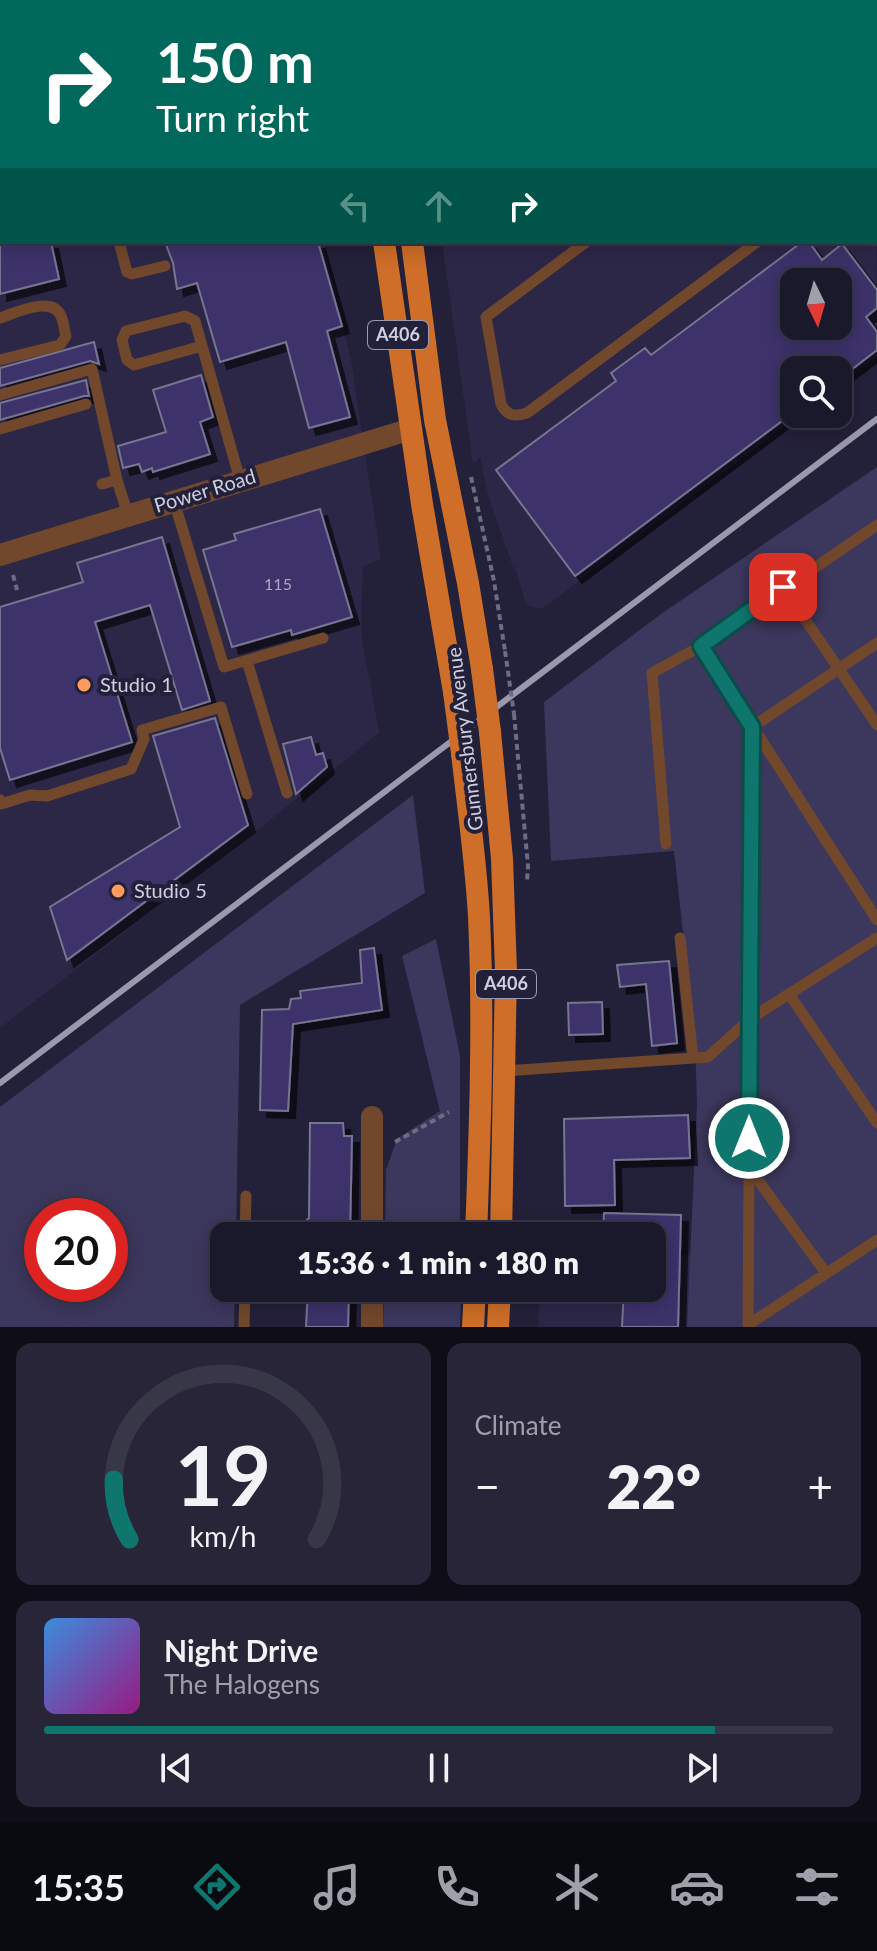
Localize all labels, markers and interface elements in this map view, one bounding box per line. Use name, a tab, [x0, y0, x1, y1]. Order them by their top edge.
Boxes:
text: 150 m	[156, 28, 314, 95]
icon: right	[24, 32, 128, 136]
text: Turn right	[156, 96, 309, 140]
icon: left	[333, 184, 377, 228]
icon: ahead	[417, 184, 461, 228]
icon: right	[501, 184, 545, 228]
north arrow	[780, 268, 852, 340]
map controls	[780, 268, 852, 428]
road number: A406	[368, 321, 428, 349]
button: search	[780, 356, 852, 428]
street label: Power Road	[151, 463, 258, 517]
pin	[749, 553, 817, 621]
icon: arrive	[761, 565, 805, 609]
house number: 115	[264, 574, 292, 593]
street label: Gunnersbury Avenue	[441, 646, 487, 832]
place label: Studio 1	[100, 672, 173, 696]
marker: Studio 1	[75, 676, 93, 694]
place label: Studio 5	[134, 878, 207, 902]
marker: Studio 5	[109, 882, 127, 900]
road number: A406	[476, 970, 536, 998]
position arrow	[707, 1096, 791, 1180]
speed limit sign: 20	[24, 1198, 128, 1302]
text: 15:36 · 1 min · 180 m	[297, 1244, 579, 1280]
text: Climate	[475, 1409, 561, 1441]
text: 19	[175, 1424, 272, 1524]
text: 22°	[606, 1450, 701, 1522]
text: −	[475, 1460, 500, 1512]
text: +	[807, 1460, 833, 1512]
text: km/h	[190, 1519, 257, 1553]
text: Night Drive	[164, 1632, 318, 1668]
text: The Halogens	[164, 1668, 320, 1700]
icon: previous	[154, 1746, 198, 1790]
icon: pause	[417, 1746, 461, 1790]
icon: next	[680, 1746, 724, 1790]
icon: directions	[189, 1859, 245, 1915]
icon: music	[309, 1859, 365, 1915]
icon: phone	[429, 1859, 485, 1915]
icon: climate	[549, 1859, 605, 1915]
icon: car	[669, 1859, 725, 1915]
icon: filters	[789, 1859, 845, 1915]
text: 15:35	[32, 1865, 125, 1909]

